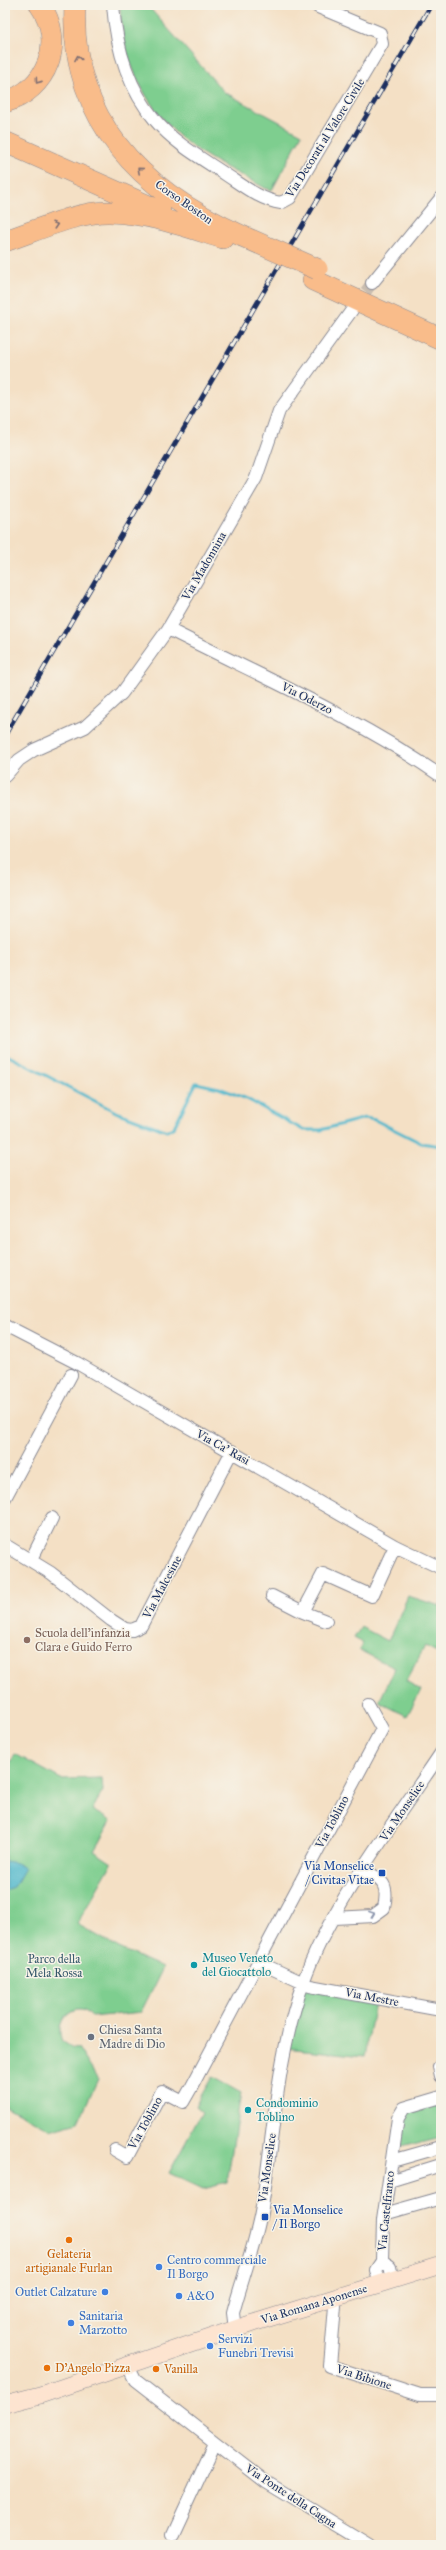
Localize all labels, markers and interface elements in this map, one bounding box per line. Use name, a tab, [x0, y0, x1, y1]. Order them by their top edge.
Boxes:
one-way arrow	[74, 55, 83, 61]
one-way arrow	[36, 76, 43, 83]
street label: Via Decorati al Valore Civile	[282, 76, 367, 201]
one-way arrow	[137, 167, 144, 174]
street label: Corso Boston	[152, 177, 216, 227]
one-way arrow	[52, 221, 59, 229]
street label: Via Madonnina	[178, 528, 230, 604]
street label: Via Oderzo	[278, 679, 335, 717]
street label: Via Ca' Rasi	[193, 1426, 253, 1468]
street label: Via Malcesine	[139, 1553, 184, 1622]
place label: Scuola dell'infanzia Clara e Guido Ferro	[35, 1626, 132, 1654]
marker: Scuola dell'infanzia Clara e Guido Ferro	[22, 1635, 32, 1645]
street label: Via Monselice	[376, 1778, 427, 1845]
street label: Via Toblino	[312, 1793, 352, 1852]
place label: Via Monselice / Civitas Vitae	[303, 1859, 374, 1887]
marker: Via Monselice / Civitas Vitae	[377, 1868, 387, 1878]
one-way arrow	[369, 1911, 376, 1919]
place label: Museo Veneto del Giocattolo	[202, 1951, 273, 1979]
park label: Parco della Mela Rossa	[26, 1952, 83, 1980]
marker: Museo Veneto del Giocattolo	[189, 1960, 199, 1970]
street label: Via Mestre	[343, 1985, 400, 2009]
place label: Chiesa Santa Madre di Dio	[99, 2023, 165, 2051]
marker: Chiesa Santa Madre di Dio	[86, 2032, 96, 2042]
street label: Via Toblino	[124, 2094, 165, 2152]
place label: Condominio Toblino	[256, 2096, 318, 2124]
marker: Condominio Toblino	[243, 2105, 253, 2115]
street label: Via Monselice	[255, 2132, 279, 2205]
street label: Via Castelfranco	[375, 2170, 397, 2253]
place label: Via Monselice / Il Borgo	[272, 2203, 343, 2232]
marker: Via Monselice / Il Borgo	[260, 2212, 270, 2222]
marker: Gelateria artigianale Furlan	[64, 2235, 74, 2245]
place label: Gelateria artigianale Furlan	[26, 2247, 113, 2276]
place label: Centro commerciale Il Borgo	[167, 2253, 266, 2282]
marker: Centro commerciale Il Borgo	[154, 2262, 164, 2272]
street label: Via Romana Aponense	[258, 2281, 369, 2327]
place label: Outlet Calzature	[15, 2285, 97, 2299]
marker: Outlet Calzature	[100, 2287, 110, 2297]
place label: A&O	[186, 2289, 214, 2303]
marker: A&O	[174, 2291, 184, 2301]
place label: Sanitaria Marzotto	[79, 2309, 127, 2337]
marker: Sanitaria Marzotto	[66, 2318, 76, 2328]
place label: Servizi Funebri Trevisi	[218, 2332, 295, 2360]
marker: Servizi Funebri Trevisi	[205, 2341, 215, 2351]
place label: D'Angelo Pizza	[55, 2361, 131, 2376]
street label: Via Bibione	[334, 2361, 393, 2392]
place label: Vanilla	[163, 2362, 199, 2376]
marker: D'Angelo Pizza	[42, 2363, 52, 2373]
marker: Vanilla	[151, 2364, 161, 2374]
street label: Via Ponte della Cagna	[241, 2461, 340, 2532]

